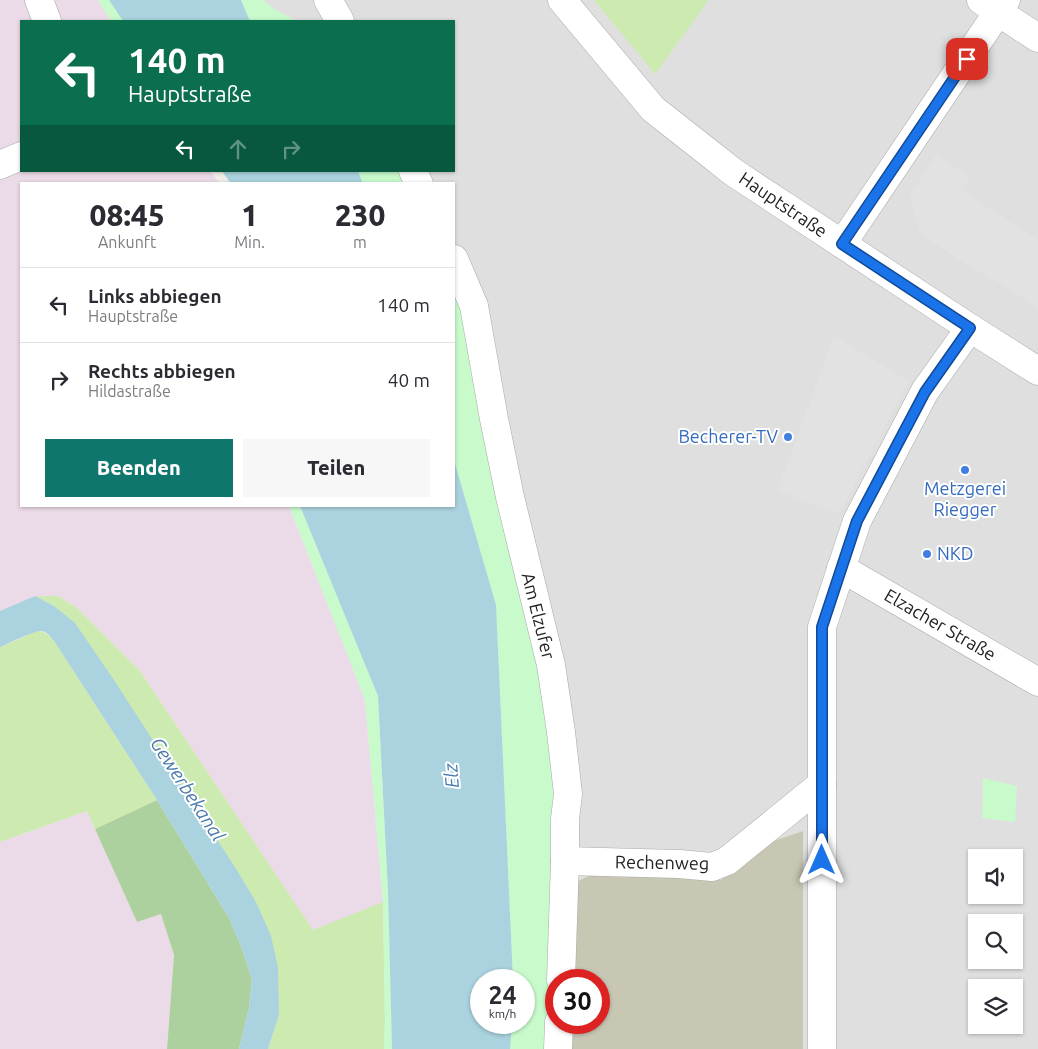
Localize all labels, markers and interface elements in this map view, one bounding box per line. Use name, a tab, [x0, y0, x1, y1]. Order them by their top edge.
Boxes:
pin	[946, 38, 988, 80]
icon: left	[45, 40, 110, 105]
text: 140 m	[128, 40, 226, 80]
icon: arrive	[953, 45, 981, 73]
text: Hauptstraße	[128, 81, 252, 106]
icon: left	[171, 135, 199, 163]
icon: ahead	[224, 135, 252, 163]
icon: right	[277, 135, 305, 163]
street label: Hauptstraße	[736, 168, 831, 241]
text: 08:45	[90, 198, 165, 232]
text: 1	[241, 198, 258, 232]
text: 230	[335, 198, 385, 232]
text: Ankunft	[98, 233, 156, 251]
text: Min.	[234, 233, 265, 251]
text: m	[353, 233, 367, 251]
text: Links abbiegen	[88, 285, 222, 307]
icon: left	[45, 291, 73, 319]
text: 140 m	[377, 294, 430, 316]
text: Hauptstraße	[88, 307, 178, 325]
text: Rechts abbiegen	[88, 360, 236, 382]
icon: right	[45, 366, 73, 394]
text: 40 m	[388, 369, 430, 391]
text: Hildastraße	[88, 382, 171, 400]
place label: Becherer-TV	[678, 426, 779, 446]
marker: Becherer-TV	[782, 431, 794, 443]
button: Beenden	[45, 439, 233, 497]
button: Teilen	[243, 439, 430, 497]
marker: Metzgerei Riegger	[959, 464, 971, 476]
place label: Metzgerei Riegger	[924, 478, 1006, 519]
place label: NKD	[937, 543, 974, 563]
marker: NKD	[921, 548, 933, 560]
street label: Am Elzufer	[519, 570, 559, 661]
street label: Elzacher Straße	[881, 584, 1000, 664]
water label: Gewerbekanal	[146, 733, 230, 846]
water label: Elz	[439, 761, 463, 789]
position arrow	[795, 833, 847, 885]
map controls	[968, 849, 1023, 1034]
button: sound	[968, 849, 1023, 904]
street label: Rechenweg	[615, 851, 709, 873]
button: search	[968, 914, 1023, 969]
speed limit sign: 30	[545, 969, 610, 1034]
button: layers	[968, 979, 1023, 1034]
text: 24	[488, 981, 517, 1009]
text: km/h	[489, 1007, 516, 1020]

